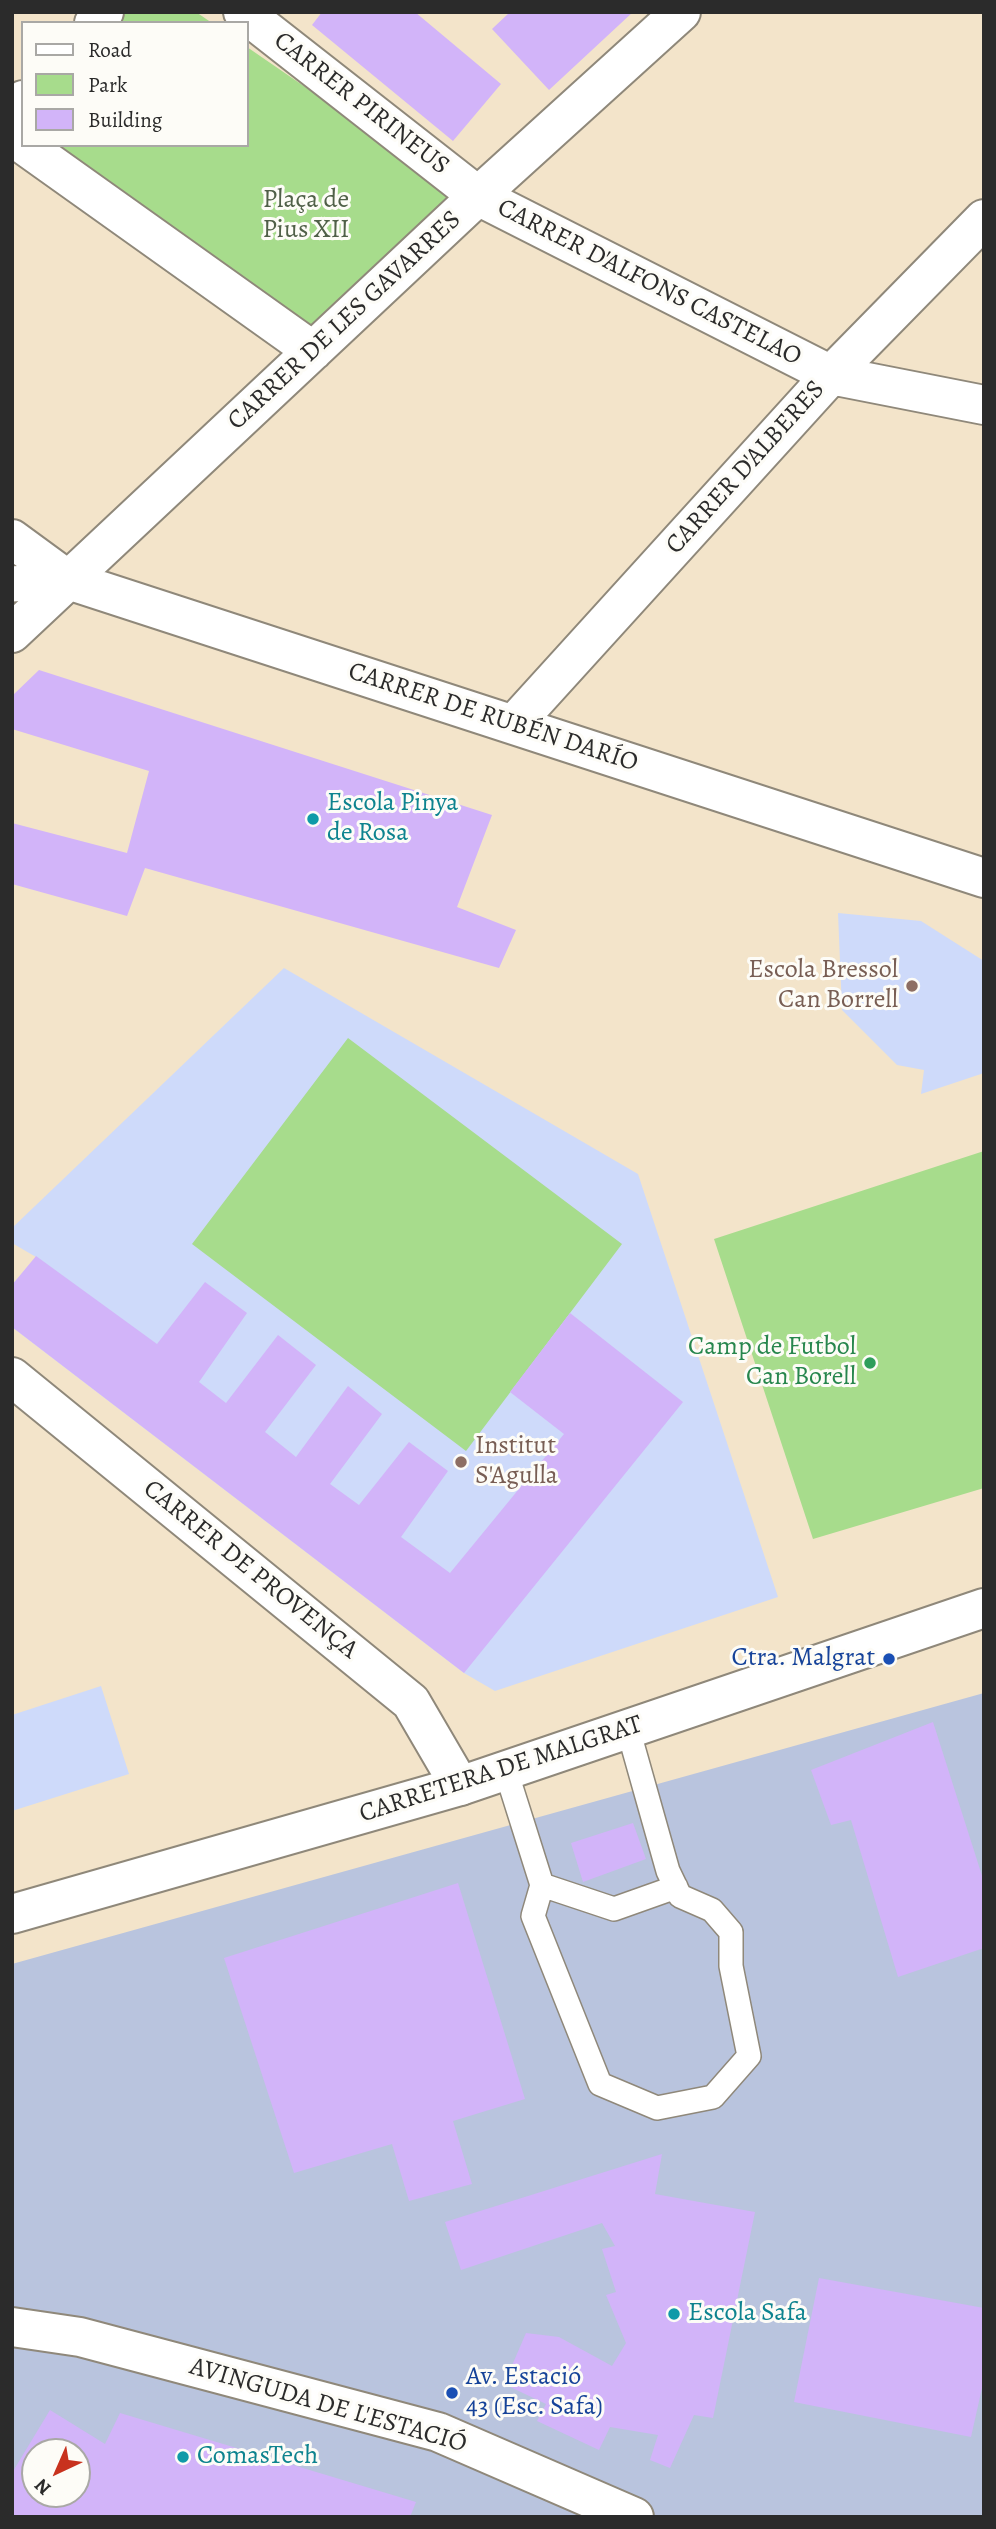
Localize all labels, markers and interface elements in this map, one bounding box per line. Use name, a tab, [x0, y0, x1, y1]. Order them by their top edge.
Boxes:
legend	[21, 21, 248, 147]
street label: CARRER PIRINEUS	[267, 26, 455, 182]
text: Road	[88, 36, 132, 64]
text: Park	[88, 71, 127, 99]
text: Building	[88, 106, 162, 134]
park label: Plaça de Pius XII	[263, 185, 349, 246]
street label: CARRER D'ALFONS CASTELAO	[492, 193, 806, 373]
street label: CARRER DE LES GAVARRES	[222, 205, 468, 437]
street label: CARRER D'ALBERES	[660, 375, 832, 561]
street label: CARRER DE RUBÉN DARÍO	[344, 656, 642, 780]
place label: Escola Pinya de Rosa	[327, 788, 458, 850]
marker: Escola Pinya de Rosa	[305, 811, 321, 827]
place label: Escola Bressol Can Borrell	[748, 955, 898, 1016]
marker: Escola Bressol Can Borrell	[904, 978, 920, 994]
place label: Camp de Futbol Can Borell	[688, 1332, 856, 1394]
marker: Camp de Futbol Can Borell	[862, 1355, 878, 1371]
place label: Institut S'Agulla	[475, 1431, 558, 1492]
marker: Institut S'Agulla	[453, 1454, 469, 1470]
street label: CARRER DE PROVENÇA	[136, 1474, 364, 1666]
place label: Ctra. Malgrat	[732, 1643, 875, 1675]
marker: Ctra. Malgrat	[881, 1651, 897, 1667]
street label: CARRETERA DE MALGRAT	[356, 1710, 646, 1830]
place label: Escola Safa	[688, 2298, 807, 2330]
marker: Escola Safa	[666, 2306, 682, 2322]
street label: AVINGUDA DE L'ESTACIÓ	[186, 2351, 470, 2461]
place label: Av. Estació 43 (Esc. Safa)	[466, 2362, 603, 2424]
marker: Av. Estació 43 (Esc. Safa)	[444, 2385, 460, 2401]
north arrow	[21, 2438, 91, 2508]
place label: ComasTech	[197, 2441, 318, 2473]
marker: ComasTech	[175, 2449, 191, 2465]
text: N	[29, 2473, 57, 2501]

